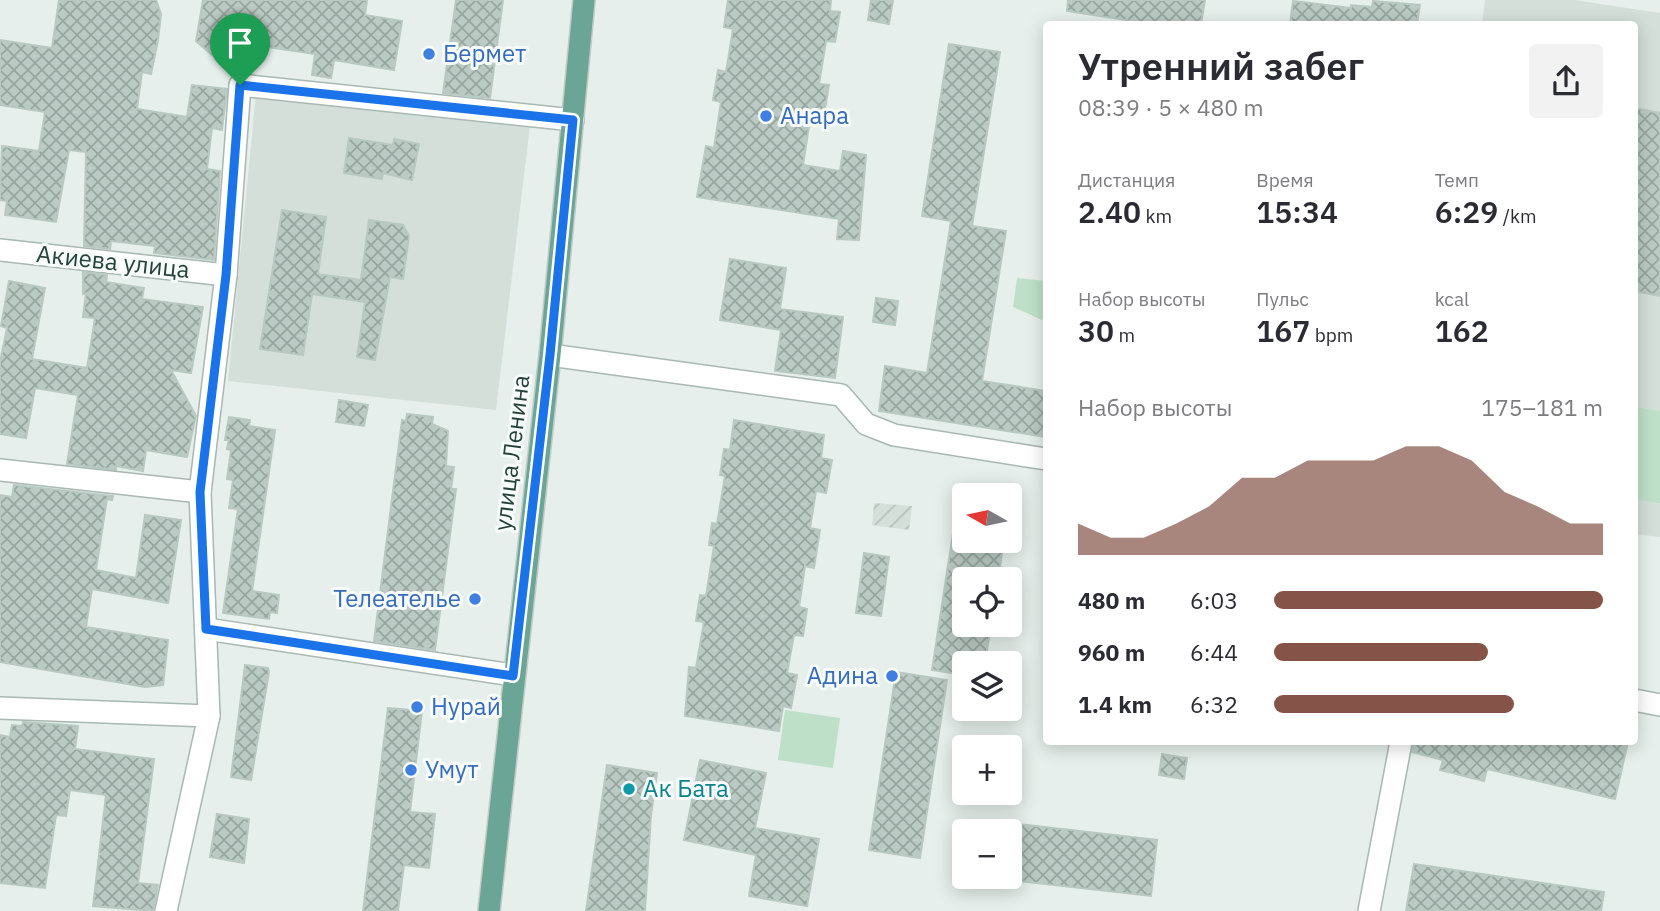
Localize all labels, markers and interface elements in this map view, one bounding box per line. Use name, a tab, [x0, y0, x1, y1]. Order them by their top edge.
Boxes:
pin	[210, 13, 270, 85]
icon: arrive	[221, 24, 259, 62]
place label: Бермет	[443, 37, 526, 69]
text: Утренний забег	[1078, 41, 1364, 90]
button: share	[1529, 44, 1603, 118]
marker: Бермет	[421, 46, 437, 62]
text: 08:39 · 5 × 480 m	[1078, 92, 1264, 122]
place label: Анара	[780, 99, 849, 131]
marker: Анара	[758, 108, 774, 124]
text: Дистанция	[1078, 168, 1175, 192]
text: Время	[1256, 168, 1314, 192]
text: Темп	[1435, 168, 1479, 192]
text: 2.40	[1078, 192, 1141, 231]
text: 15:34	[1256, 192, 1338, 231]
text: 6:29	[1435, 192, 1498, 231]
text: km	[1141, 204, 1172, 228]
text: /km	[1498, 204, 1537, 228]
street label: Акиева улица	[35, 237, 192, 285]
text: Набор высоты	[1078, 287, 1205, 311]
text: Пульс	[1256, 287, 1309, 311]
text: kcal	[1435, 287, 1469, 311]
text: 30	[1078, 311, 1114, 350]
text: 167	[1256, 311, 1310, 350]
text: 162	[1435, 311, 1489, 350]
text: m	[1114, 323, 1135, 347]
text: bpm	[1310, 323, 1353, 347]
street label: улица Ленина	[486, 373, 536, 533]
text: Набор высоты	[1078, 392, 1232, 422]
text: 175–181 m	[1481, 392, 1603, 422]
north arrow	[952, 483, 1022, 553]
map controls	[952, 483, 1022, 889]
button: locate	[952, 567, 1022, 637]
place label: Телеателье	[333, 582, 461, 614]
text: 480 m	[1078, 585, 1145, 615]
text: 6:03	[1190, 585, 1238, 615]
marker: Телеателье	[467, 591, 483, 607]
text: 960 m	[1078, 637, 1145, 667]
text: 6:44	[1190, 637, 1238, 667]
button: layers	[952, 651, 1022, 721]
place label: Адина	[807, 659, 878, 691]
marker: Адина	[884, 668, 900, 684]
text: 1.4 km	[1078, 689, 1152, 719]
text: 6:32	[1190, 689, 1238, 719]
place label: Нурай	[431, 690, 501, 722]
marker: Нурай	[409, 699, 425, 715]
button: +	[952, 735, 1022, 805]
place label: Умут	[425, 753, 479, 785]
marker: Умут	[403, 762, 419, 778]
place label: Ак Бата	[643, 772, 729, 804]
marker: Ак Бата	[621, 781, 637, 797]
button: −	[952, 819, 1022, 889]

